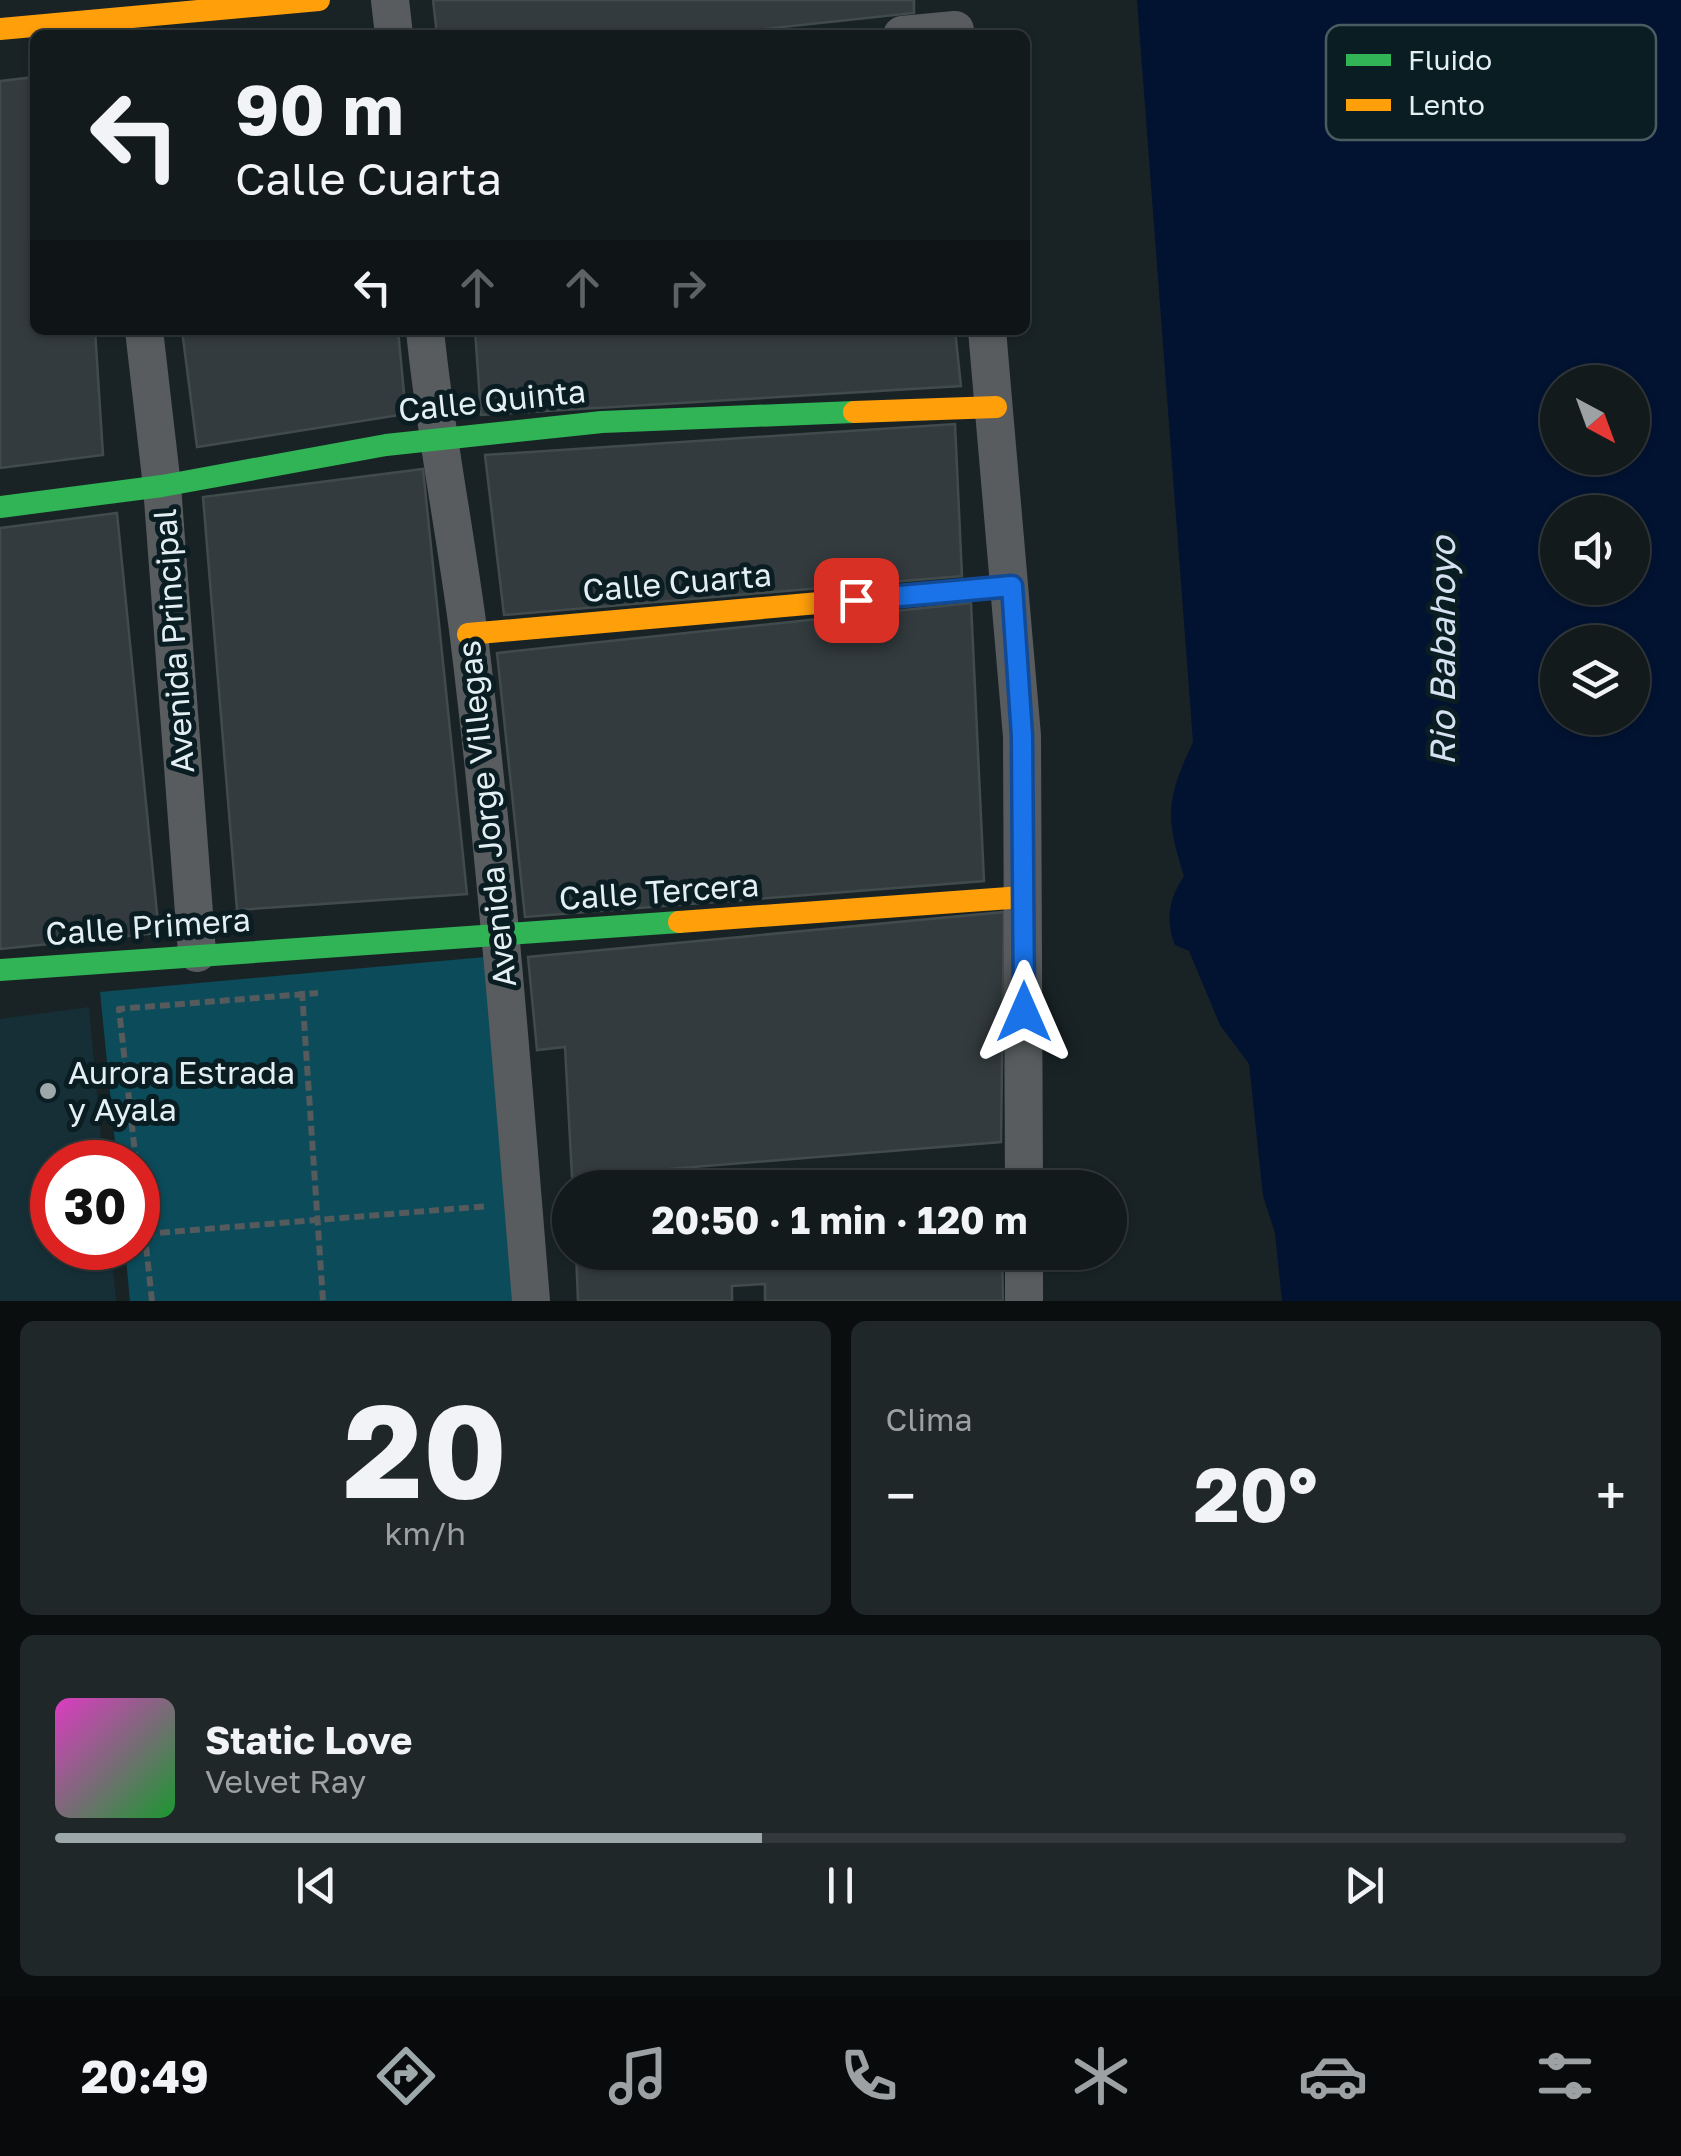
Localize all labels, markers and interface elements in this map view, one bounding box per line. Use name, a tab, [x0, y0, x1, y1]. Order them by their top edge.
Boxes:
legend	[1326, 25, 1656, 140]
text: Fluido	[1408, 43, 1492, 76]
text: 90 m	[235, 66, 404, 150]
icon: left	[70, 70, 200, 200]
text: Lento	[1408, 88, 1485, 121]
text: Calle Cuarta	[235, 151, 502, 205]
icon: left	[345, 260, 400, 315]
icon: ahead	[450, 260, 505, 315]
icon: ahead	[555, 260, 610, 315]
icon: right	[660, 260, 715, 315]
north arrow	[1540, 365, 1650, 475]
map controls	[1540, 365, 1650, 735]
street label: Calle Quinta	[396, 371, 588, 429]
button: sound	[1540, 495, 1650, 605]
street label: Avenida Principal	[145, 508, 201, 775]
water label: Rio Babahoyo	[1421, 534, 1463, 766]
street label: Calle Cuarta	[581, 555, 773, 609]
pin	[814, 558, 899, 643]
icon: arrive	[829, 573, 884, 628]
button: layers	[1540, 625, 1650, 735]
street label: Avenida Jorge Villegas	[449, 639, 523, 989]
street label: Calle Tercera	[558, 865, 760, 917]
street label: Calle Primera	[44, 900, 252, 952]
position arrow	[972, 960, 1076, 1064]
place label: Aurora Estrada y Ayala	[68, 1053, 295, 1128]
marker: Aurora Estrada y Ayala	[37, 1080, 59, 1102]
speed limit sign: 30	[30, 1140, 160, 1270]
text: 20:50 · 1 min · 120 m	[651, 1197, 1028, 1242]
text: 20	[343, 1371, 507, 1527]
text: Clima	[886, 1400, 972, 1438]
text: 20°	[1194, 1448, 1318, 1539]
text: −	[886, 1462, 916, 1528]
text: +	[1596, 1462, 1626, 1528]
text: km/h	[385, 1514, 466, 1552]
text: Static Love	[205, 1717, 412, 1762]
text: Velvet Ray	[205, 1762, 366, 1800]
icon: previous	[289, 1858, 344, 1913]
icon: pause	[813, 1858, 868, 1913]
icon: next	[1337, 1858, 1392, 1913]
icon: directions	[371, 2041, 441, 2111]
icon: music	[603, 2041, 673, 2111]
icon: phone	[834, 2041, 904, 2111]
icon: climate	[1066, 2041, 1136, 2111]
icon: car	[1298, 2041, 1368, 2111]
icon: filters	[1530, 2041, 1600, 2111]
text: 20:49	[81, 2049, 209, 2103]

